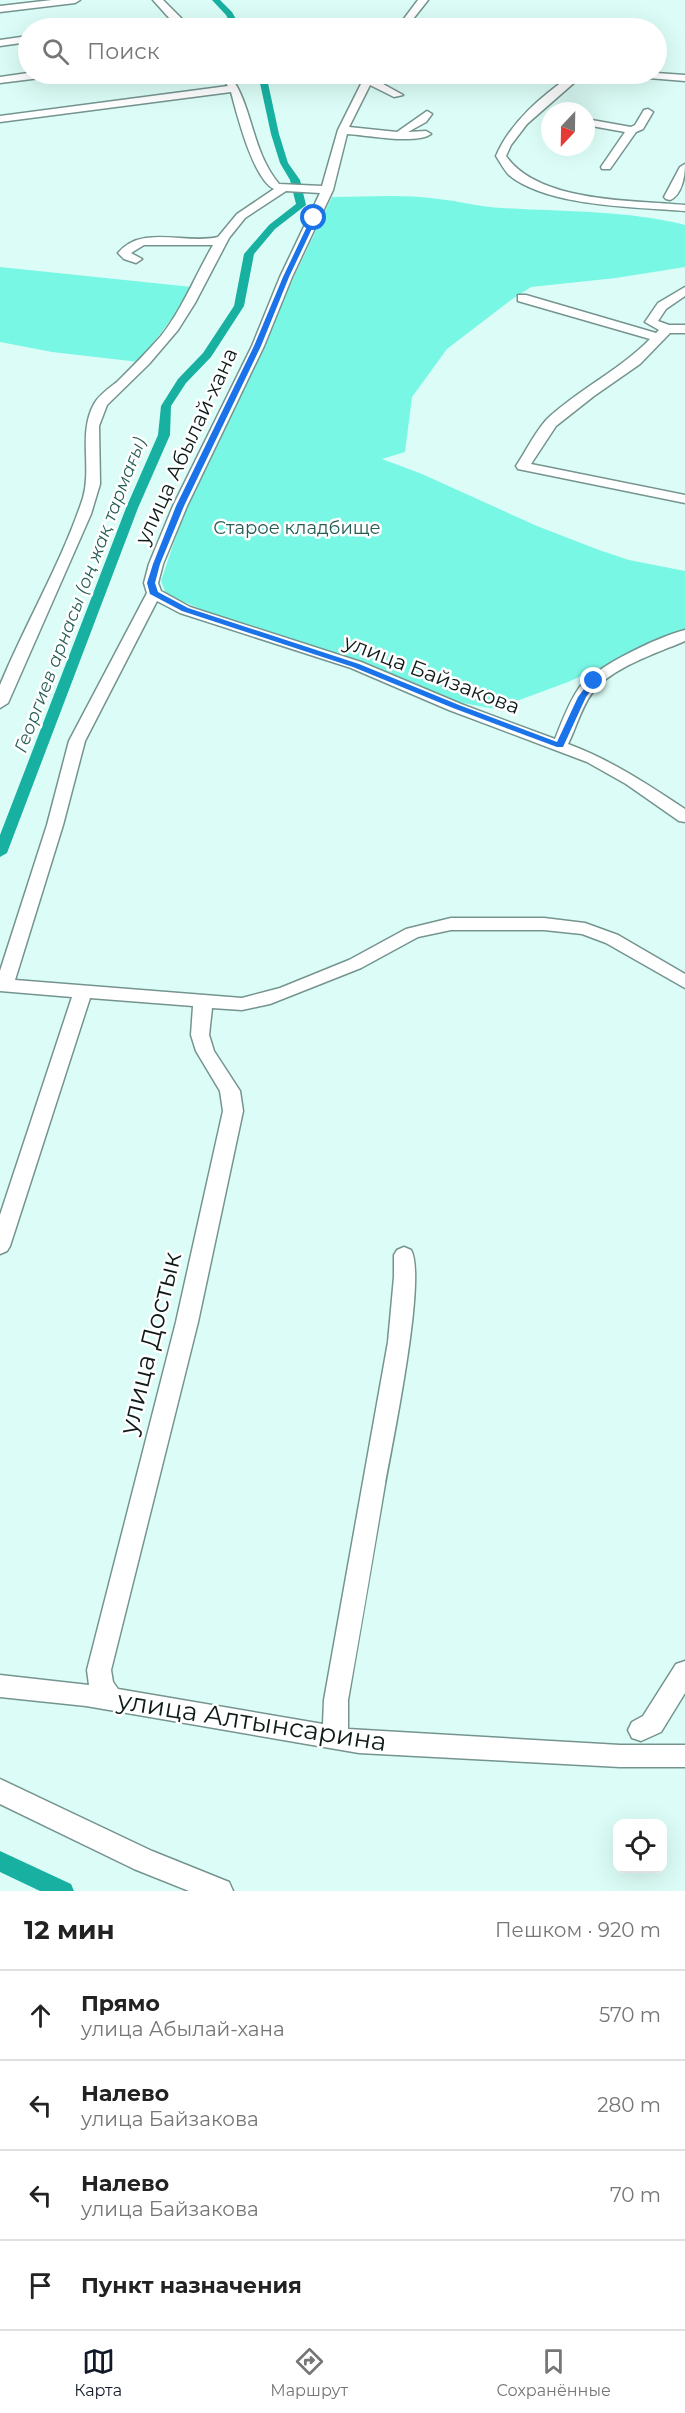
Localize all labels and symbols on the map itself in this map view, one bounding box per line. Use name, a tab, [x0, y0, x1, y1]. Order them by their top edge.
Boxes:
north arrow	[541, 102, 595, 156]
route start	[300, 204, 326, 230]
street label: улица Абылай-хана	[129, 344, 243, 549]
water label: Георгиев арнасы (оң жақ тармағы)	[10, 434, 151, 756]
park label: Старое кладбище	[213, 517, 381, 539]
street label: улица Байзакова	[339, 629, 524, 719]
route end	[580, 667, 606, 693]
street label: улица Достык	[112, 1248, 188, 1439]
street label: улица Алтынсарина	[114, 1684, 389, 1758]

